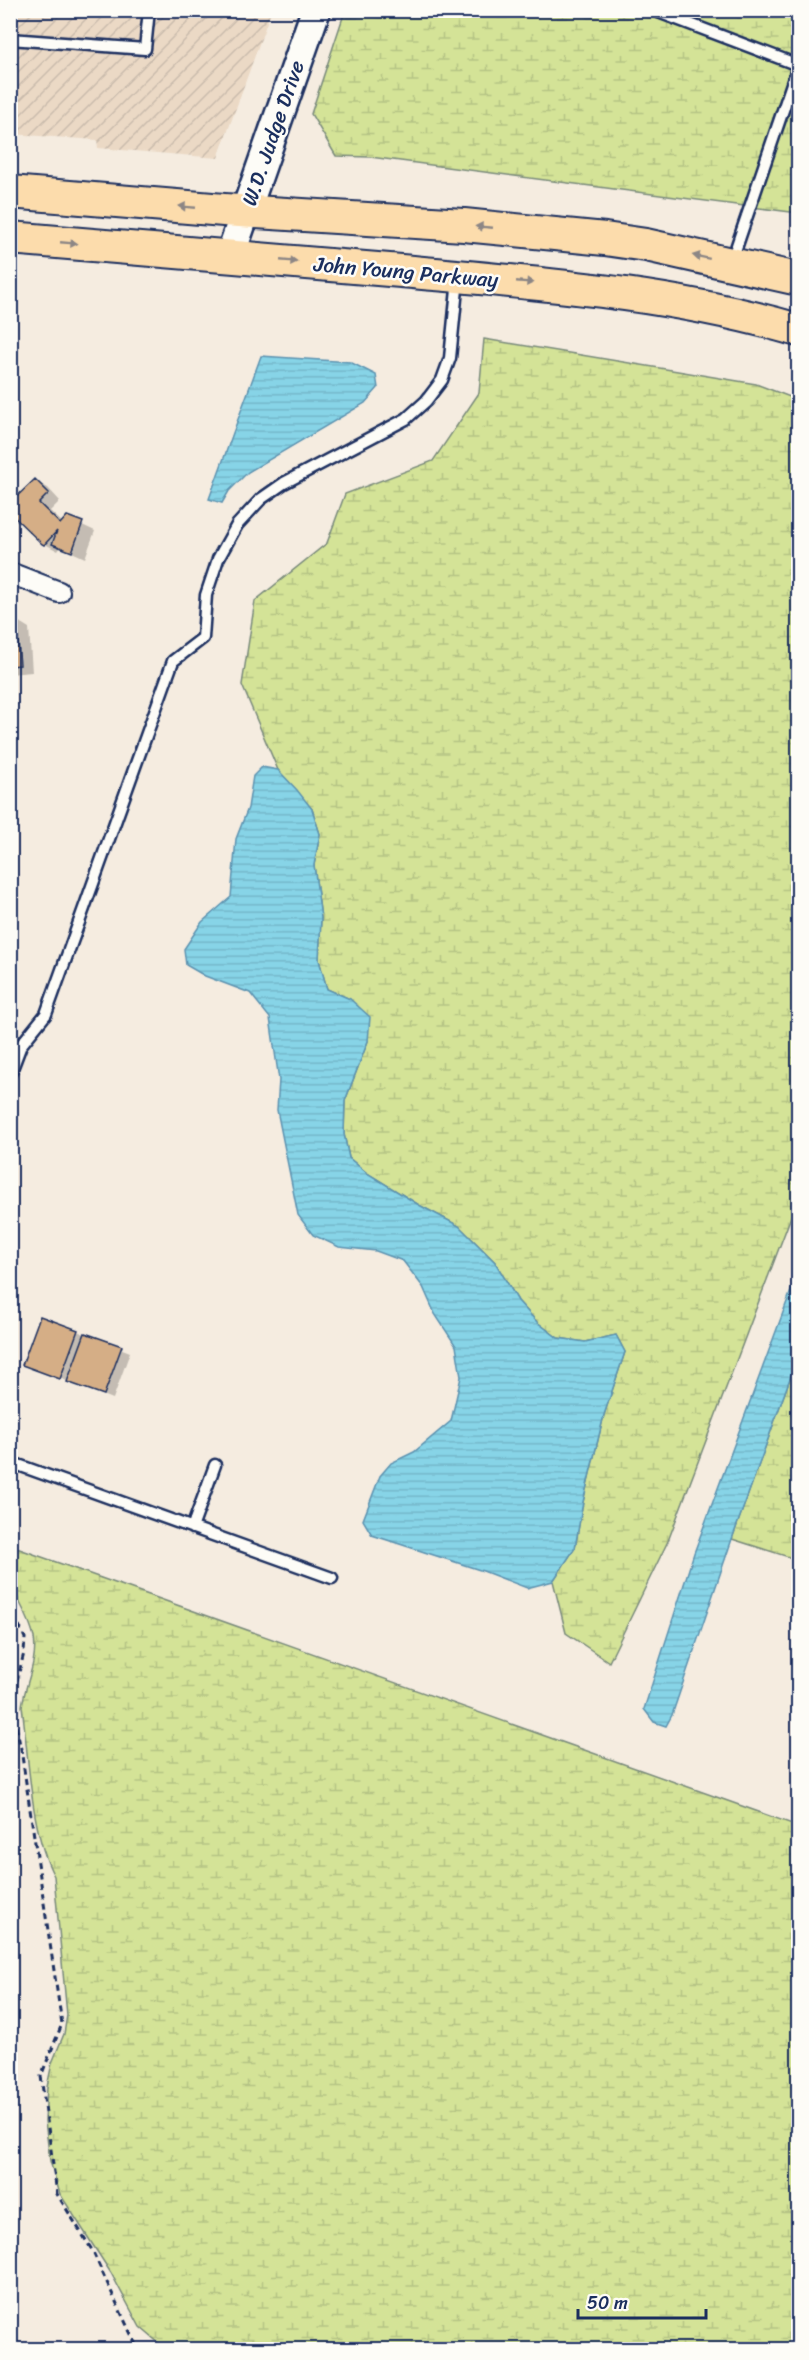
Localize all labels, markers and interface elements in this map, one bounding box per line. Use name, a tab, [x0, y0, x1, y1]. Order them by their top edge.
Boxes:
street label: W.D. Judge Drive	[230, 55, 316, 211]
one-way arrow	[178, 202, 197, 212]
one-way arrow	[475, 222, 494, 232]
one-way arrow	[59, 238, 78, 248]
street label: John Young Parkway	[311, 245, 500, 299]
one-way arrow	[691, 252, 710, 261]
one-way arrow	[279, 257, 298, 266]
one-way arrow	[515, 277, 534, 287]
scale bar	[578, 2282, 706, 2320]
text: 50 m	[587, 2287, 628, 2319]

